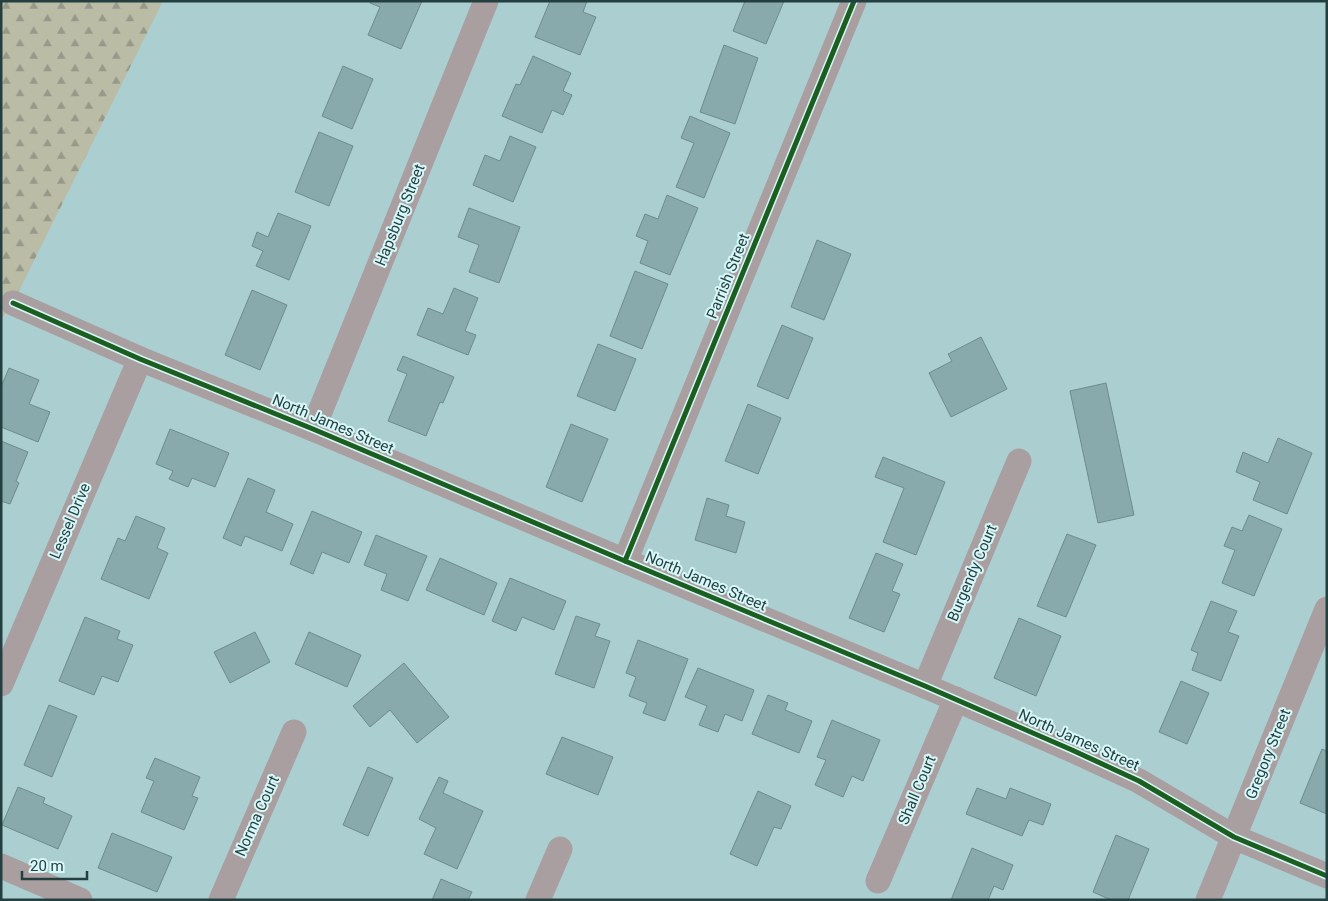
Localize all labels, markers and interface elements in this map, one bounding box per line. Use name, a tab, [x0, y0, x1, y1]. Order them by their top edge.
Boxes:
street label: Hapsburg Street	[371, 161, 429, 269]
street label: Parrish Street	[703, 231, 753, 321]
street label: North James Street	[270, 390, 397, 458]
street label: Lessel Drive	[46, 480, 94, 562]
street label: Burgendy Court	[944, 522, 1001, 624]
street label: North James Street	[643, 547, 770, 615]
street label: North James Street	[1016, 705, 1142, 775]
street label: Gregory Street	[1242, 706, 1294, 802]
street label: Shall Court	[894, 753, 940, 827]
street label: Norma Court	[231, 773, 283, 859]
scale bar	[22, 848, 88, 880]
text: 20 m	[30, 857, 64, 875]

